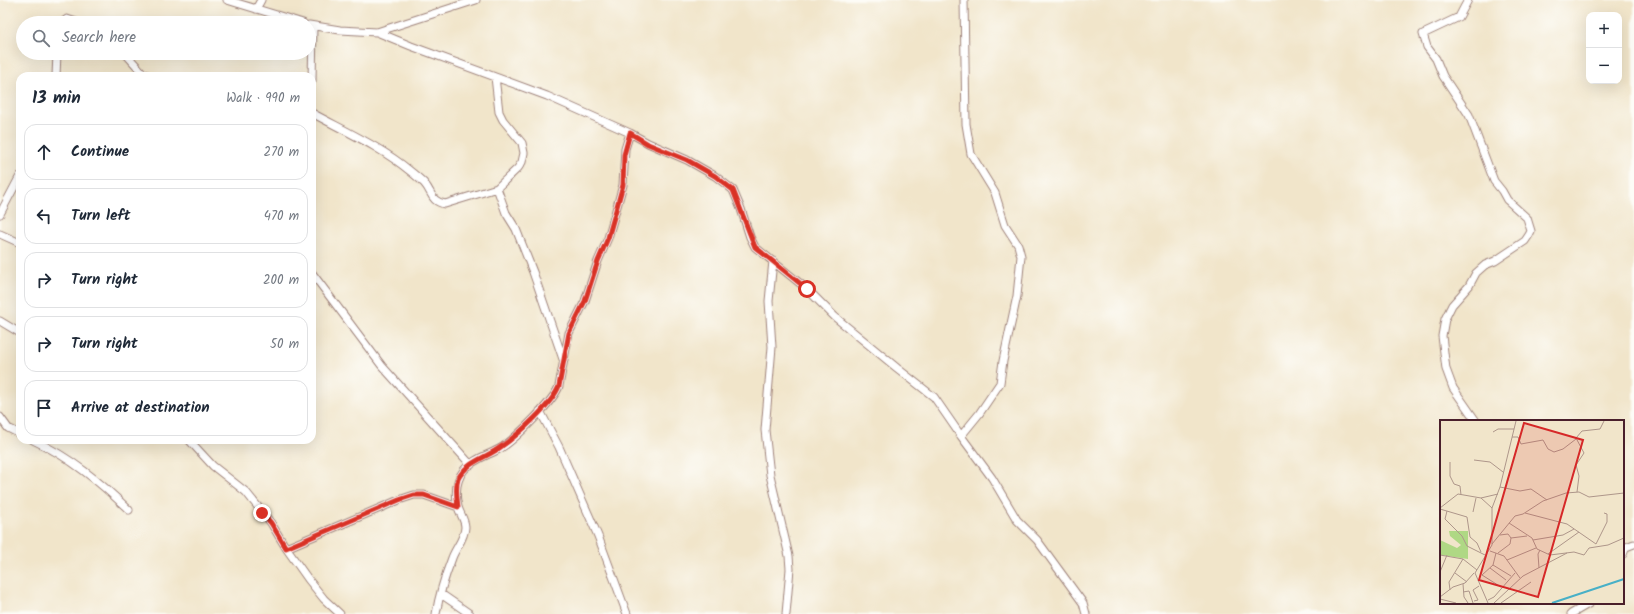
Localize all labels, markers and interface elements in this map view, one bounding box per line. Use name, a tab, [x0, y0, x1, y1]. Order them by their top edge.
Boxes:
map controls	[1586, 12, 1622, 84]
button: +	[1586, 12, 1622, 48]
search box	[16, 16, 316, 60]
text: Search here	[62, 26, 136, 50]
icon: search	[30, 27, 52, 49]
button: −	[1586, 48, 1622, 84]
text: 13 min	[32, 85, 81, 112]
text: Walk · 990 m	[226, 88, 300, 109]
text: Continue	[71, 140, 129, 164]
icon: ahead	[33, 141, 55, 163]
text: 270 m	[263, 142, 299, 163]
text: Turn left	[71, 204, 131, 228]
icon: left	[33, 205, 55, 227]
text: 470 m	[264, 206, 299, 227]
text: Turn right	[71, 268, 138, 292]
icon: right	[33, 269, 55, 291]
text: 200 m	[263, 270, 299, 291]
route start	[798, 280, 816, 298]
text: Turn right	[71, 332, 138, 356]
icon: right	[33, 333, 55, 355]
text: 50 m	[270, 334, 299, 355]
text: Arrive at destination	[71, 396, 210, 420]
icon: arrive	[33, 397, 55, 419]
inset map	[1440, 420, 1624, 604]
route end	[253, 504, 271, 522]

